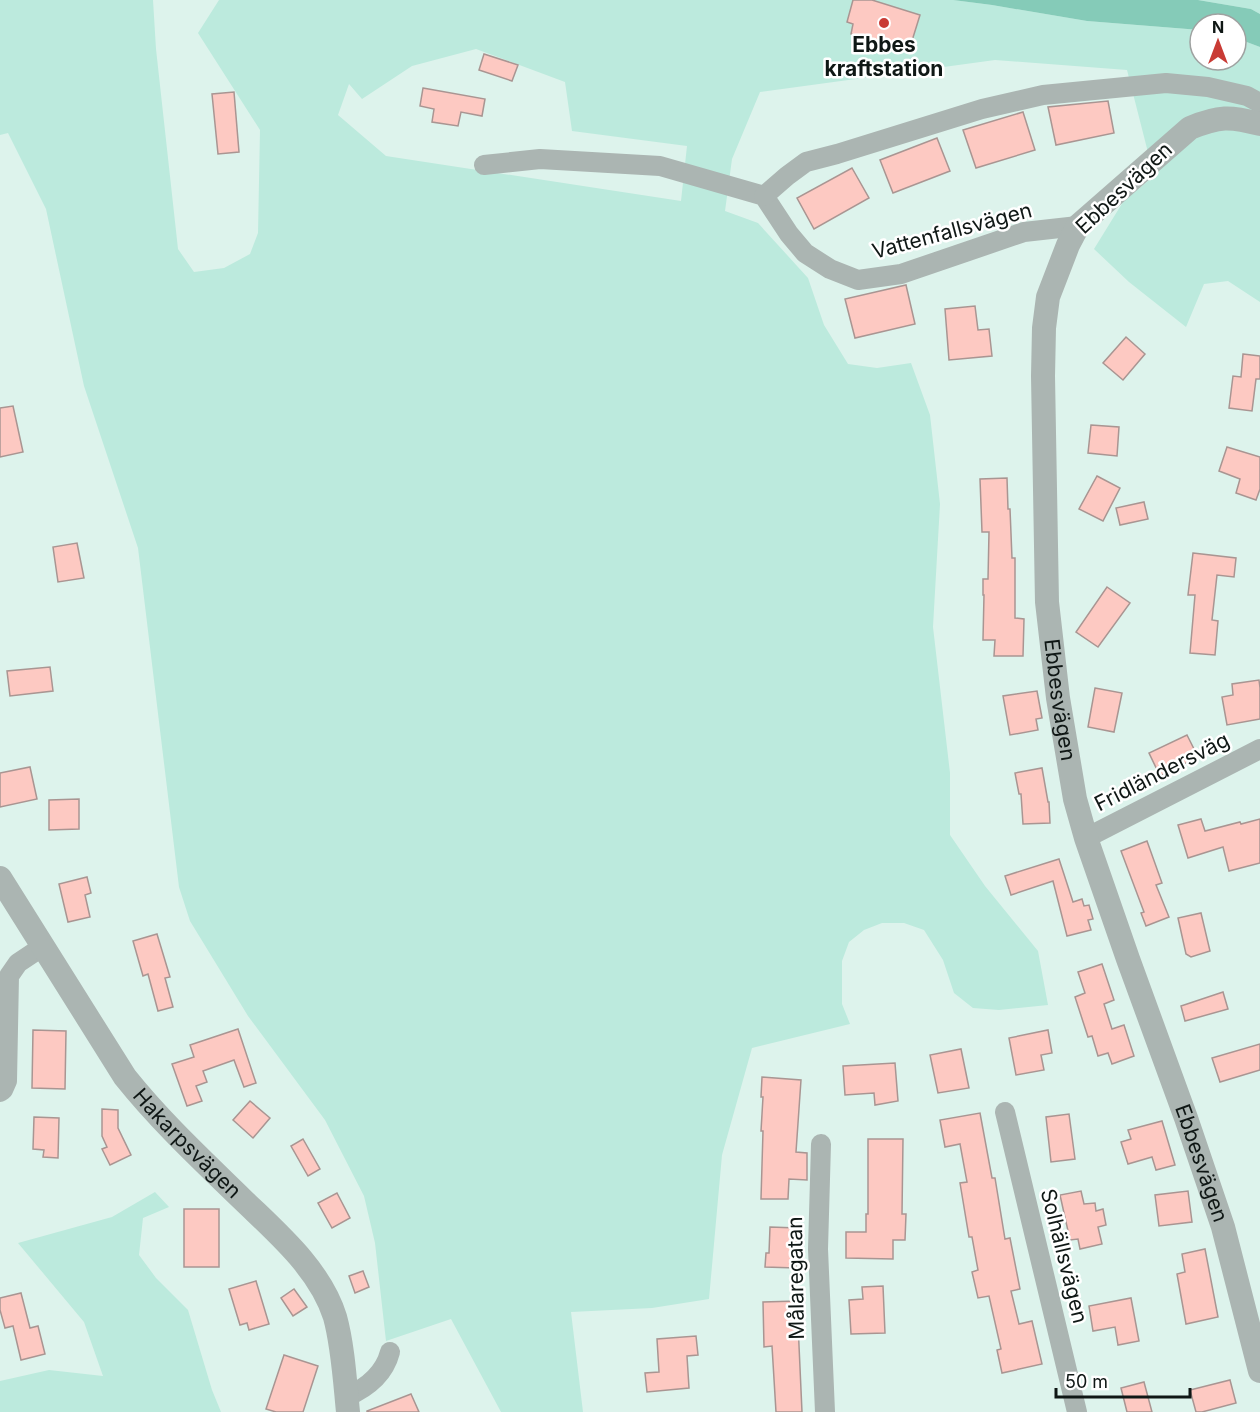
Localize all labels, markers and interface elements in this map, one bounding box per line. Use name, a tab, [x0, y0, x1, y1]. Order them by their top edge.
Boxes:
north arrow	[1188, 12, 1248, 72]
marker: Ebbes kraftstation	[877, 16, 891, 30]
text: N	[1212, 17, 1224, 37]
place label: Ebbes kraftstation	[825, 32, 943, 81]
street label: Ebbesvägen	[1070, 137, 1177, 239]
street label: Vattenfallsvägen	[869, 197, 1035, 264]
street label: Ebbesvägen	[1039, 638, 1081, 763]
street label: Fridländersväg	[1090, 727, 1233, 816]
street label: Hakarpsvägen	[128, 1083, 247, 1203]
street label: Ebbesvägen	[1170, 1101, 1233, 1225]
street label: Solhällsvägen	[1036, 1186, 1093, 1326]
street label: Målaregatan	[782, 1216, 809, 1340]
scale bar	[1056, 1361, 1190, 1399]
text: 50 m	[1065, 1371, 1108, 1392]

